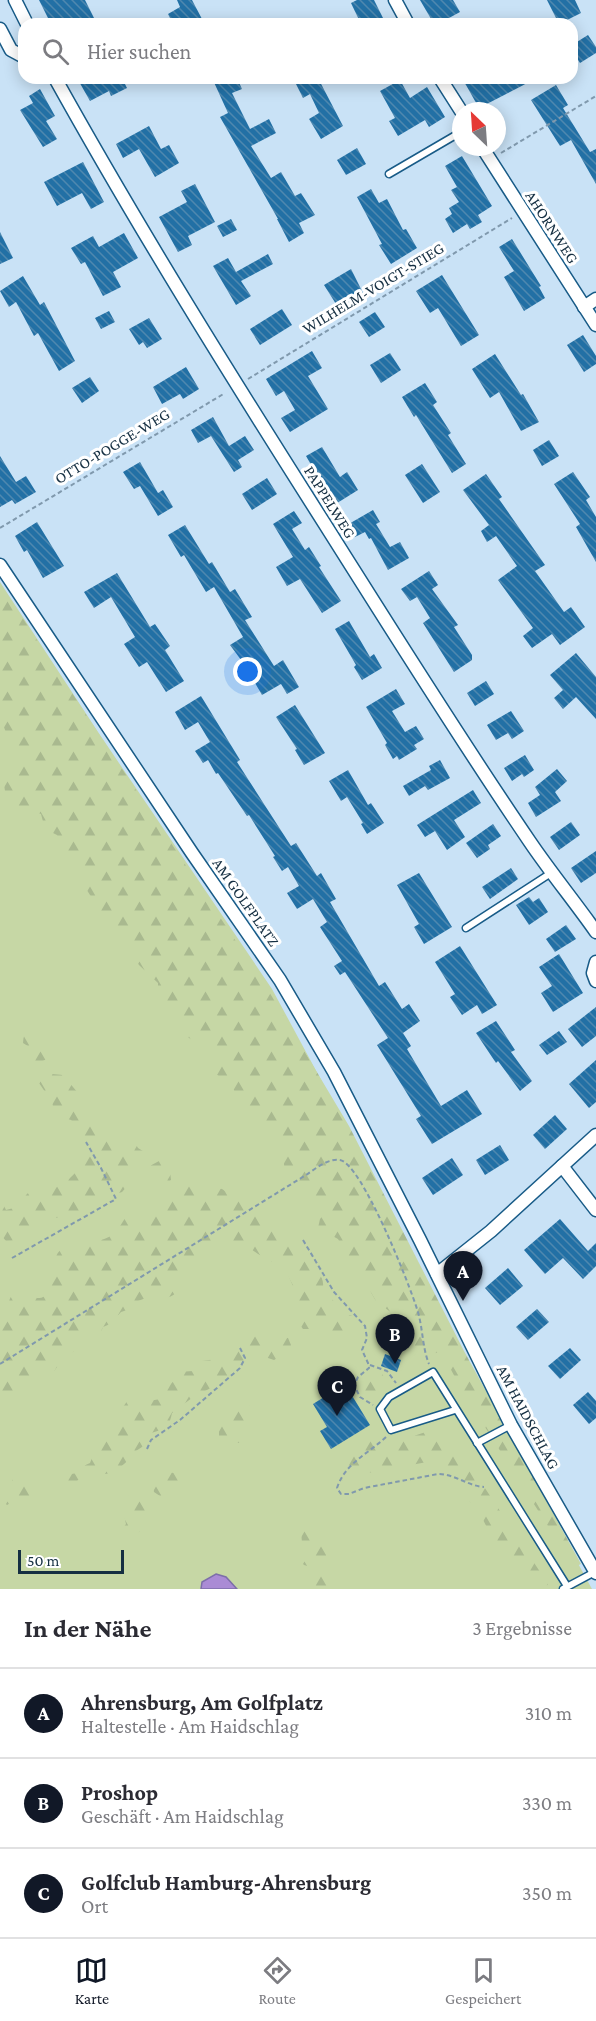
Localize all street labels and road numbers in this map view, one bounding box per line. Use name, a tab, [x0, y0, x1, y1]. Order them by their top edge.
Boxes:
street label: AHORNWEG	[522, 188, 582, 266]
street label: WILHELM-VOIGT-STIEG	[299, 239, 447, 337]
street label: OTTO-POGGE-WEG	[51, 405, 173, 487]
street label: PAPPELWEG	[301, 463, 359, 541]
street label: AM GOLFPLATZ	[209, 855, 283, 949]
street label: AM HAIDSCHLAG	[493, 1362, 563, 1472]

